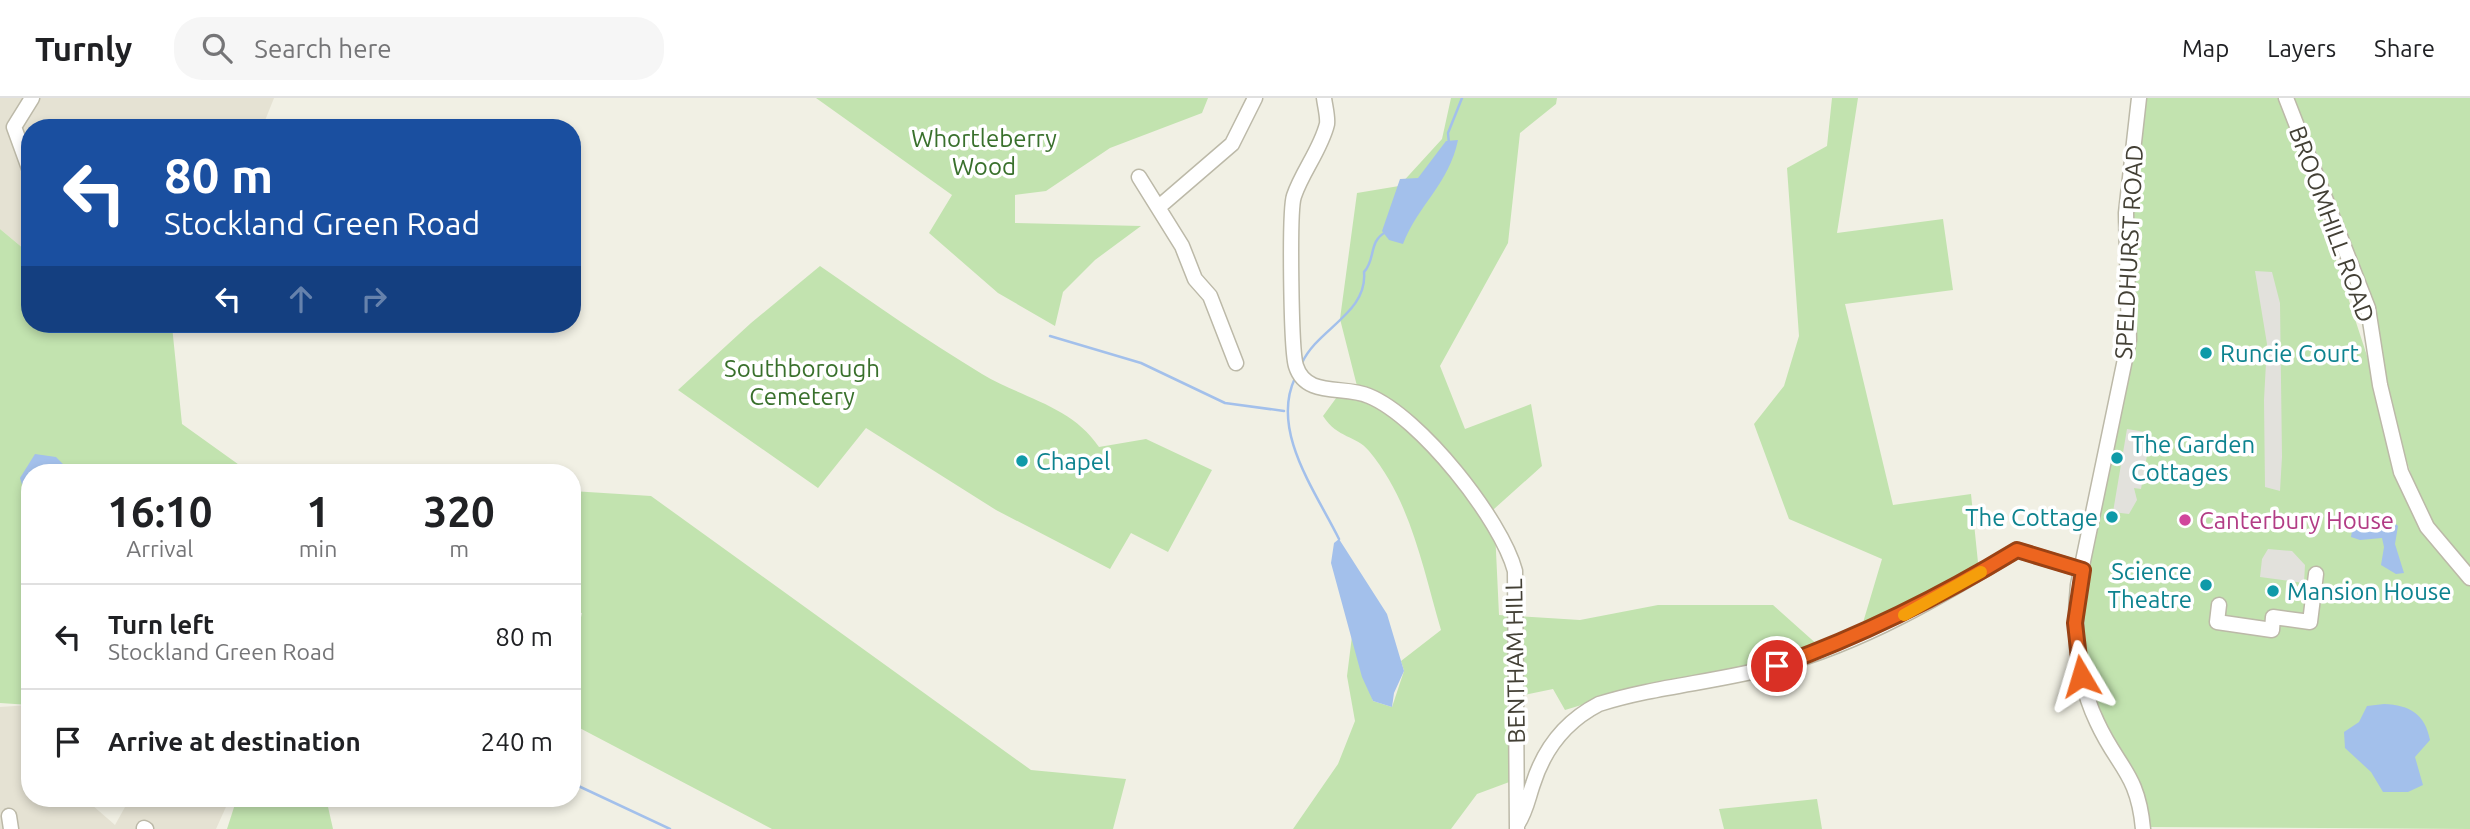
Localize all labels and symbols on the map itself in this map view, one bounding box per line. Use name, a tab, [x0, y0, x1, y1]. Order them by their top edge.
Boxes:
street label: BROOMHILL ROAD	[2284, 122, 2380, 326]
park label: Whortleberry Wood	[911, 125, 1057, 180]
street label: SPELDHURST ROAD	[2110, 144, 2148, 360]
place label: Runcie Court	[2220, 340, 2360, 367]
marker: Runcie Court	[2198, 345, 2214, 361]
park label: Southborough Cemetery	[724, 355, 880, 410]
place label: The Garden Cottages	[2131, 431, 2255, 486]
place label: Chapel	[1036, 448, 1110, 475]
marker: The Garden Cottages	[2109, 450, 2125, 466]
marker: Chapel	[1014, 453, 1030, 469]
place label: The Cottage	[1965, 504, 2098, 531]
place label: Canterbury House	[2199, 507, 2394, 534]
marker: The Cottage	[2104, 509, 2120, 525]
marker: Canterbury House	[2177, 512, 2193, 528]
place label: Science Theatre	[2108, 558, 2192, 613]
marker: Science Theatre	[2198, 577, 2214, 593]
street label: BENTHAM HILL	[1500, 578, 1530, 744]
place label: Mansion House	[2287, 578, 2452, 605]
marker: Mansion House	[2265, 583, 2281, 599]
pin	[1747, 636, 1807, 696]
position arrow	[2044, 639, 2118, 713]

